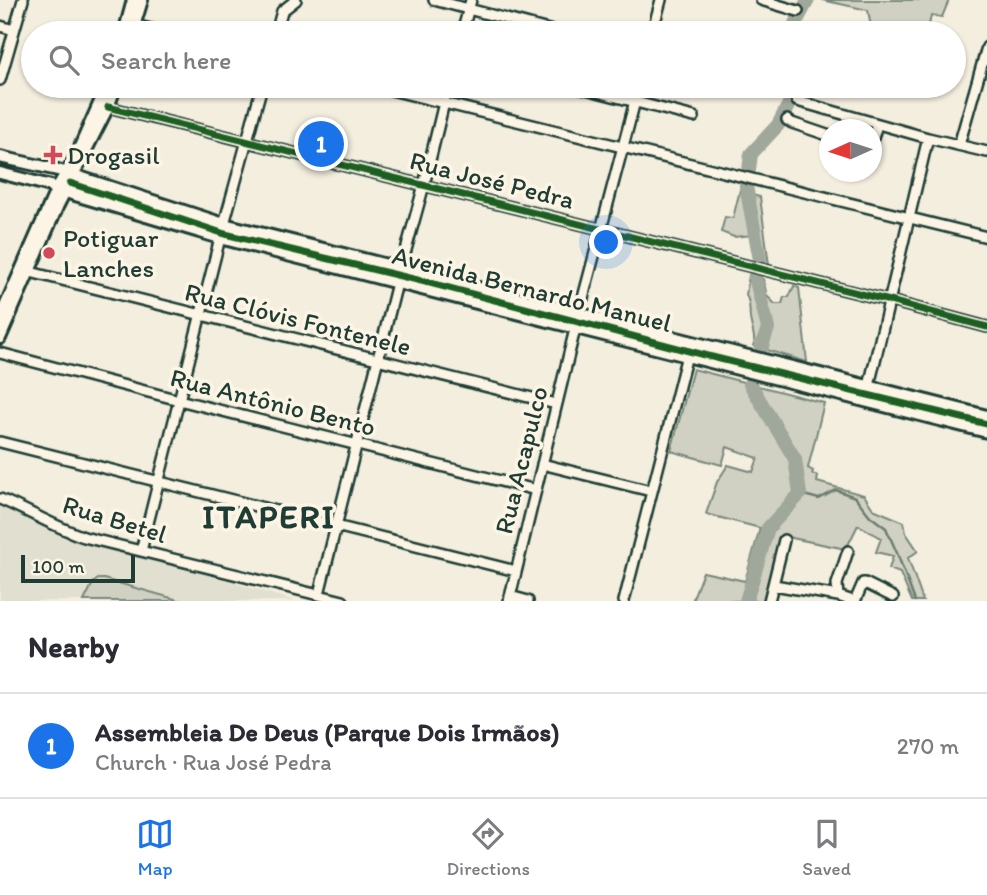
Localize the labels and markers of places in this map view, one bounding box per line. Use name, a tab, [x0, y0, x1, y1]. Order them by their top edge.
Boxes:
pin: 1	[298, 118, 344, 170]
place label: Drogasil	[67, 139, 160, 171]
marker: Drogasil	[45, 147, 61, 163]
place label: Potiguar Lanches	[63, 222, 159, 284]
marker: Potiguar Lanches	[41, 245, 57, 261]

